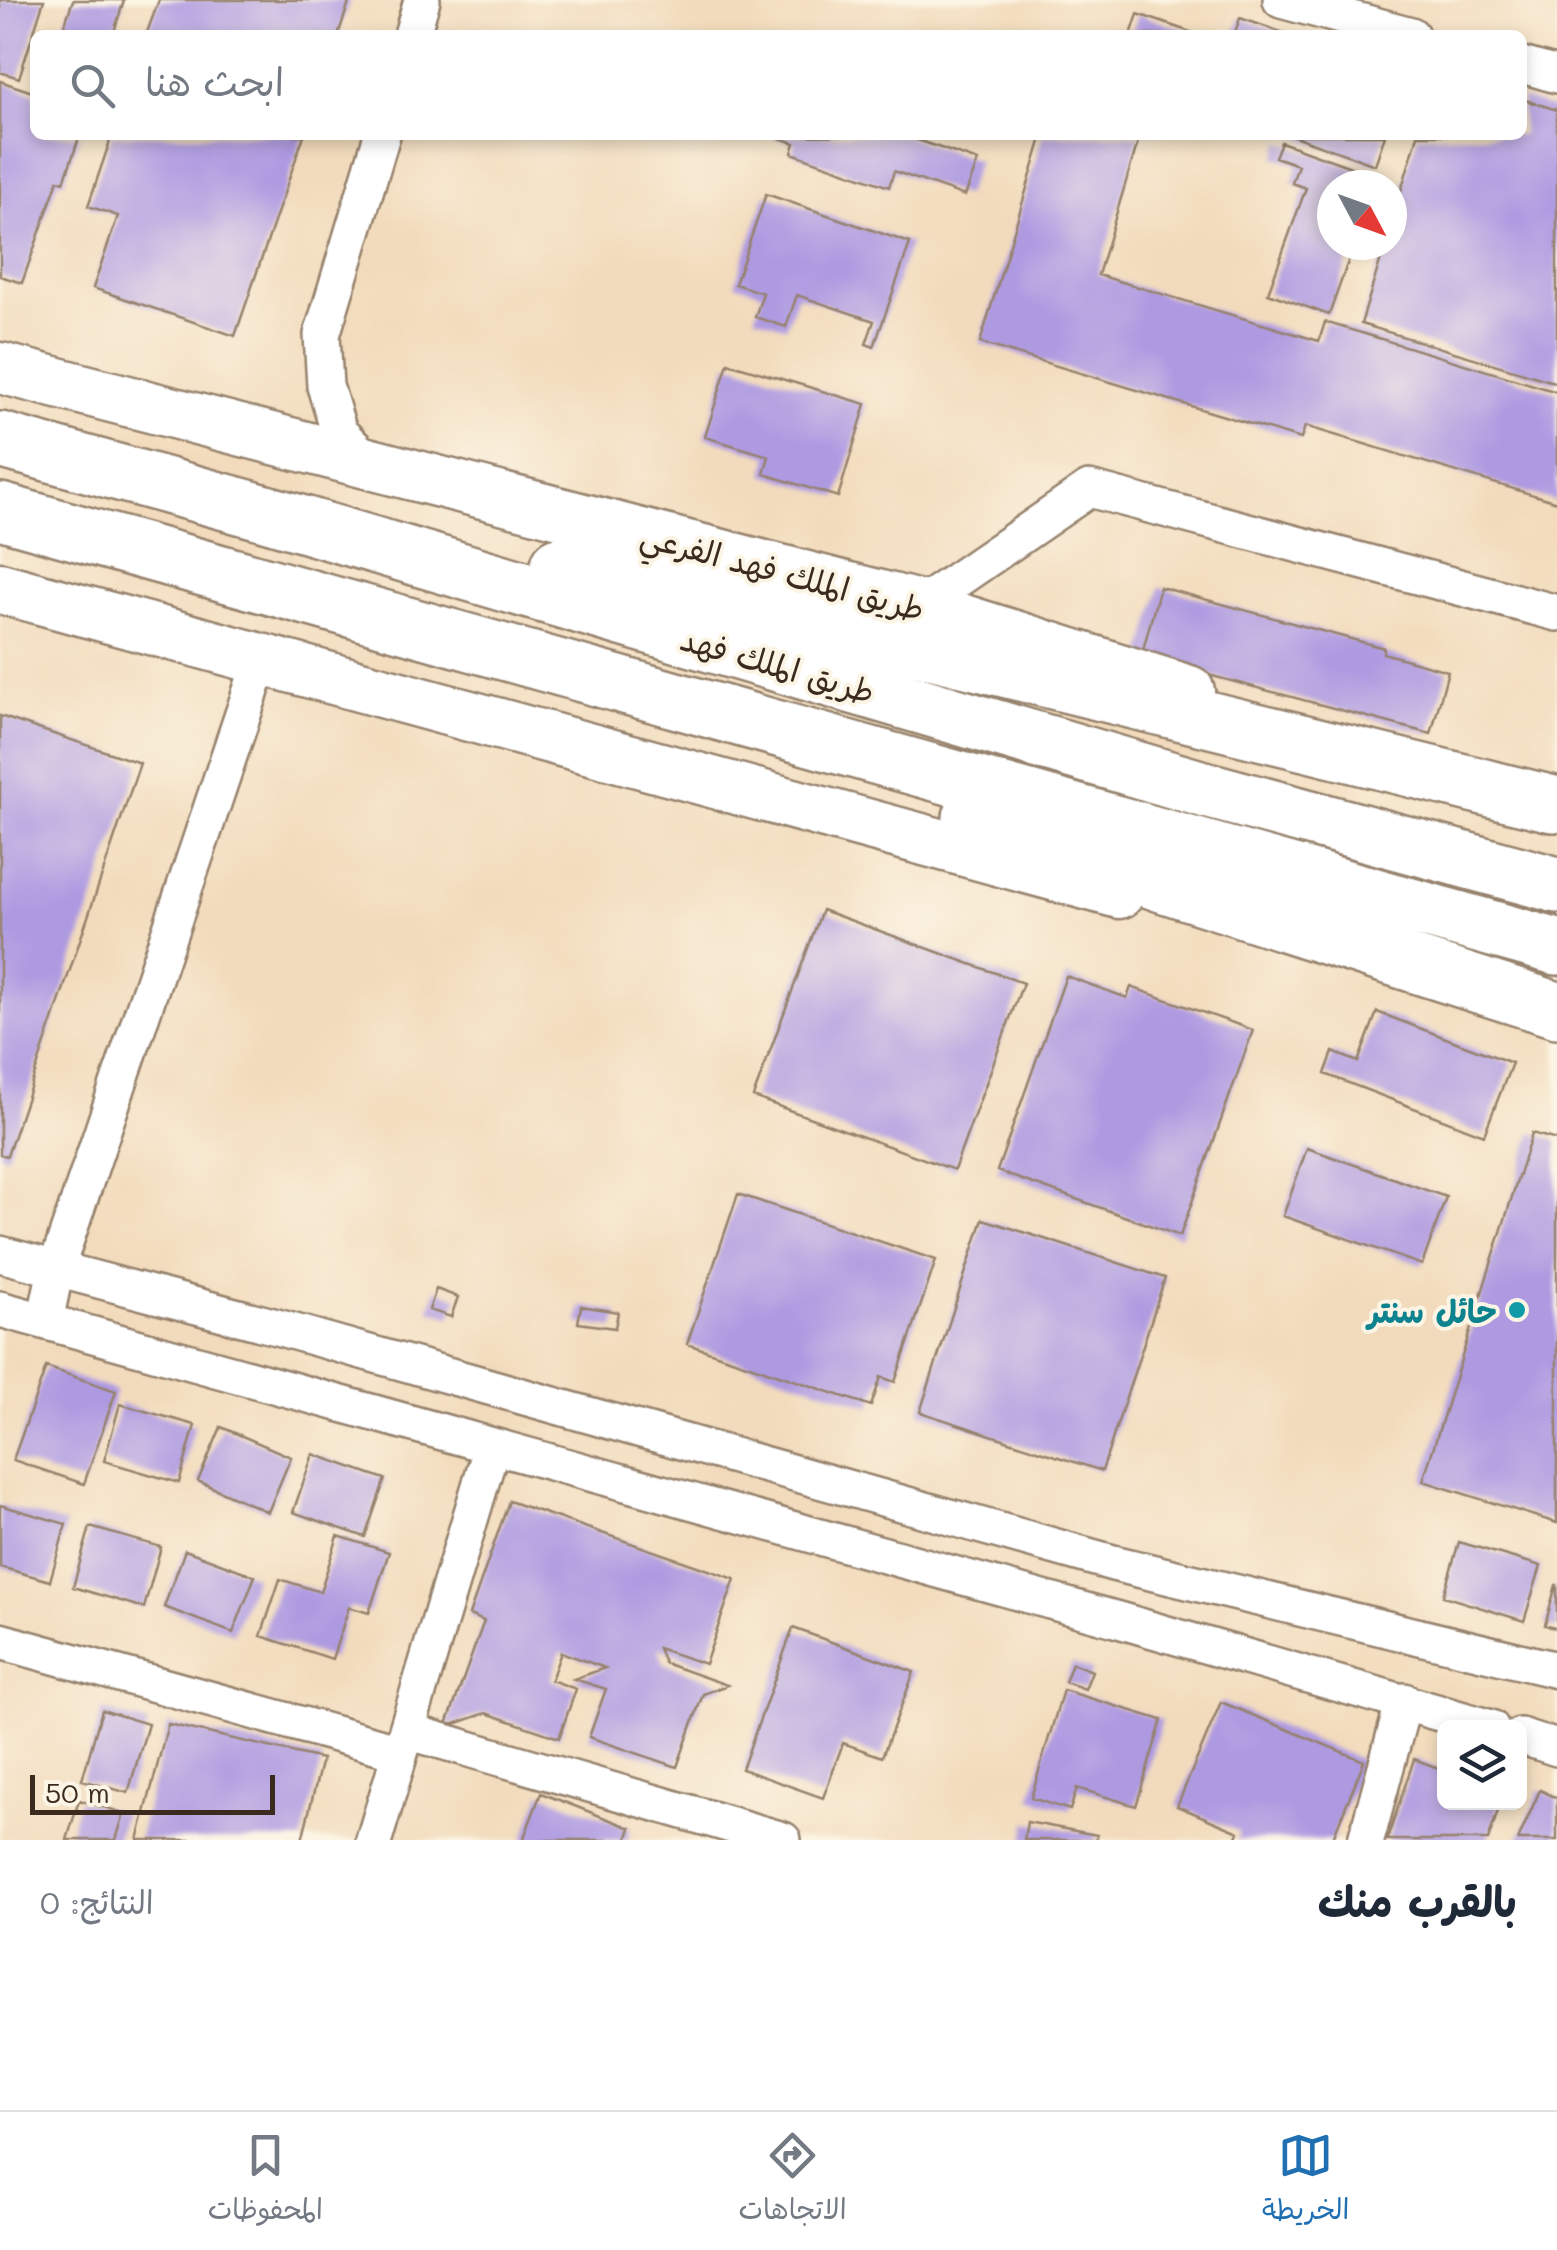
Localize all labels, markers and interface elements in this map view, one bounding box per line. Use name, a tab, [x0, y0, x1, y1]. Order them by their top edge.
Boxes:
search box	[30, 30, 1527, 140]
text: ابحث هنا	[145, 56, 284, 106]
icon: search	[65, 58, 120, 113]
north arrow	[1317, 170, 1407, 260]
street label: طريق الملك فهد الفرعي	[634, 513, 930, 638]
street label: طريق الملك فهد	[676, 616, 880, 712]
place label: حائل سنتر	[1365, 1289, 1497, 1331]
marker: حائل سنتر	[1506, 1299, 1528, 1321]
map controls	[1437, 1720, 1527, 1810]
button: layers	[1437, 1720, 1527, 1810]
scale bar	[30, 1770, 275, 1814]
text: 50 m	[45, 1774, 110, 1810]
text: بالقرب منك	[1318, 1873, 1517, 1928]
text: النتائج: 0	[40, 1880, 154, 1922]
tab: المحفوظات	[208, 2128, 323, 2234]
tab: الاتجاهات	[738, 2128, 847, 2234]
tab: الخريطة	[1262, 2128, 1349, 2234]

